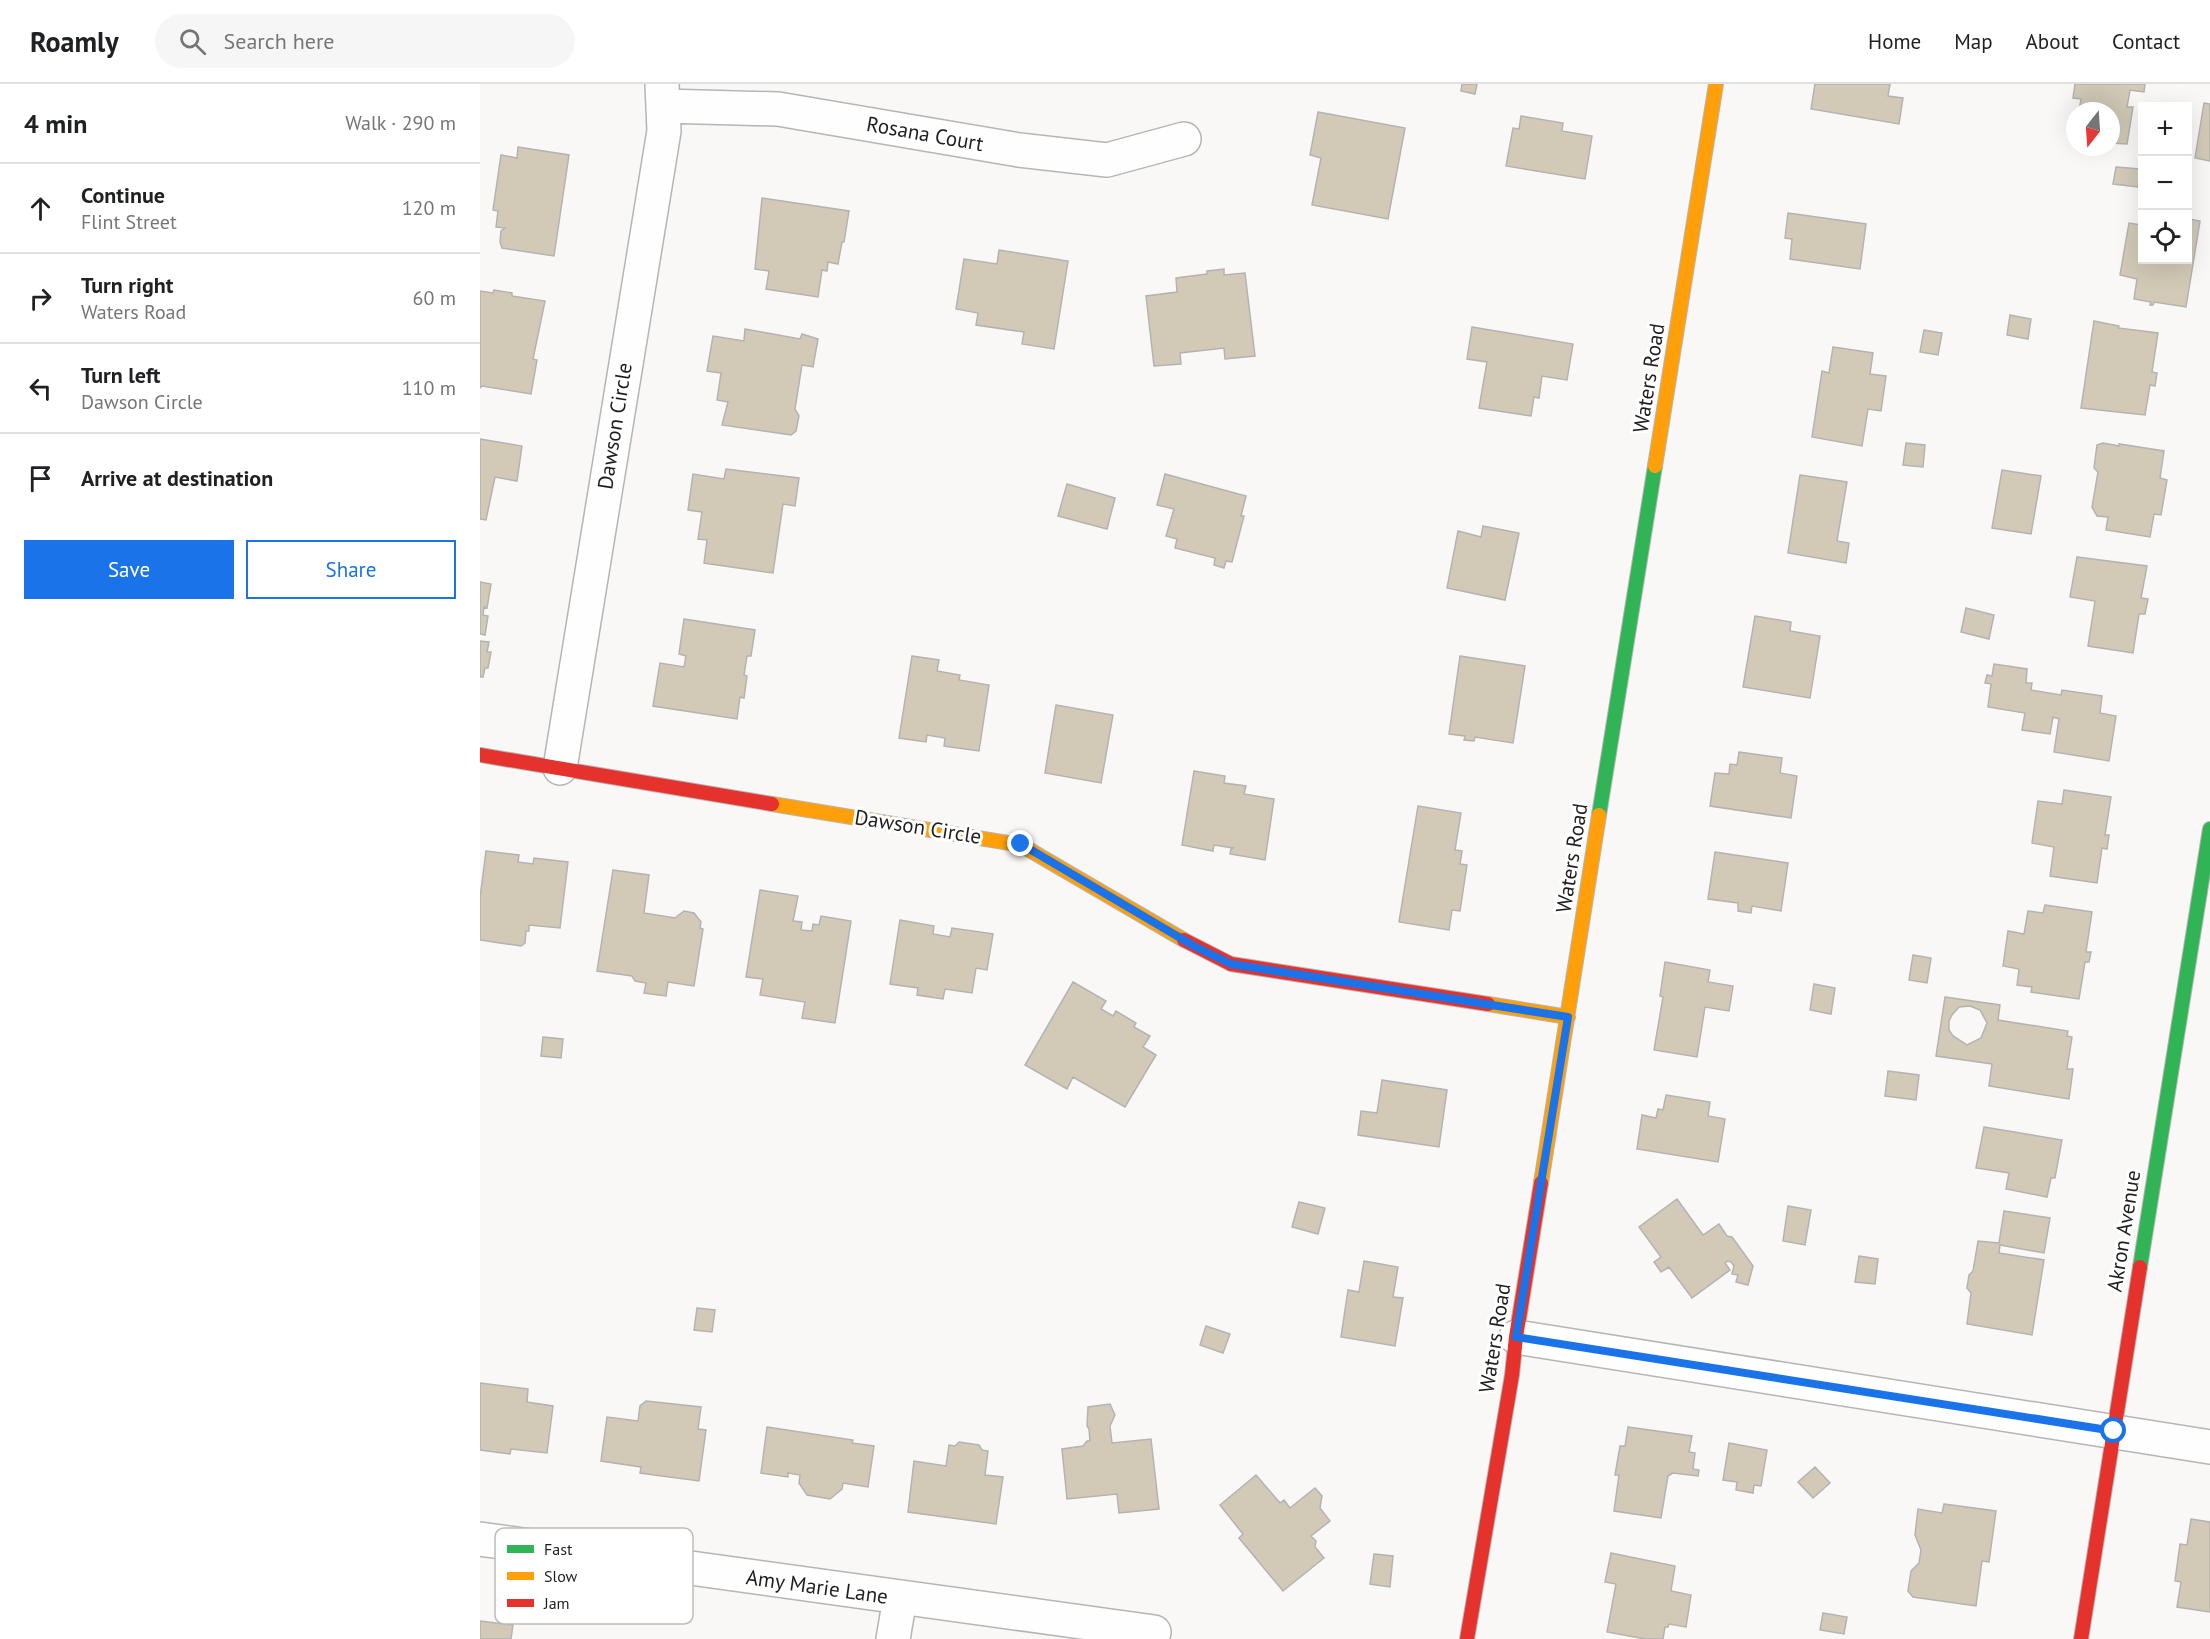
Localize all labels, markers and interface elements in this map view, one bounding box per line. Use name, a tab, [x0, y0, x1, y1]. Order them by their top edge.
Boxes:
search box	[155, 14, 575, 68]
text: Roamly	[30, 23, 119, 60]
icon: search	[176, 25, 209, 58]
text: Search here	[224, 27, 335, 55]
text: Home	[1868, 28, 1921, 55]
text: Map	[1954, 28, 1993, 55]
text: About	[2026, 28, 2079, 55]
text: Contact	[2112, 28, 2180, 55]
north arrow	[2066, 102, 2120, 156]
map controls	[2138, 102, 2192, 264]
button: +	[2138, 102, 2192, 156]
text: 4 min	[24, 107, 87, 140]
text: Walk · 290 m	[345, 110, 456, 136]
street label: Rosana Court	[865, 110, 986, 157]
button: −	[2138, 156, 2192, 210]
text: Continue	[81, 181, 165, 209]
icon: ahead	[24, 192, 57, 225]
text: 120 m	[402, 195, 456, 221]
text: Flint Street	[81, 209, 177, 235]
button: locate	[2138, 210, 2192, 264]
text: Turn right	[81, 271, 173, 299]
icon: right	[24, 282, 57, 315]
text: 60 m	[413, 285, 456, 311]
text: Waters Road	[81, 299, 186, 325]
street label: Waters Road	[1627, 321, 1670, 435]
text: Turn left	[81, 361, 161, 389]
street label: Dawson Circle	[591, 361, 638, 491]
icon: left	[24, 372, 57, 405]
text: 110 m	[402, 375, 456, 401]
text: Dawson Circle	[81, 389, 203, 415]
icon: arrive	[24, 462, 57, 495]
text: Arrive at destination	[81, 464, 273, 492]
button: Save	[24, 540, 234, 599]
button: Share	[246, 540, 456, 599]
street label: Waters Road	[1550, 801, 1593, 915]
street label: Dawson Circle	[853, 803, 983, 850]
route end	[1007, 830, 1033, 856]
street label: Akron Avenue	[2101, 1168, 2146, 1294]
street label: Waters Road	[1473, 1281, 1516, 1395]
route start	[2100, 1417, 2126, 1443]
legend	[495, 1528, 693, 1624]
text: Fast	[544, 1539, 573, 1559]
street label: Amy Marie Lane	[744, 1563, 890, 1610]
text: Slow	[544, 1566, 578, 1586]
text: Jam	[543, 1593, 570, 1613]

